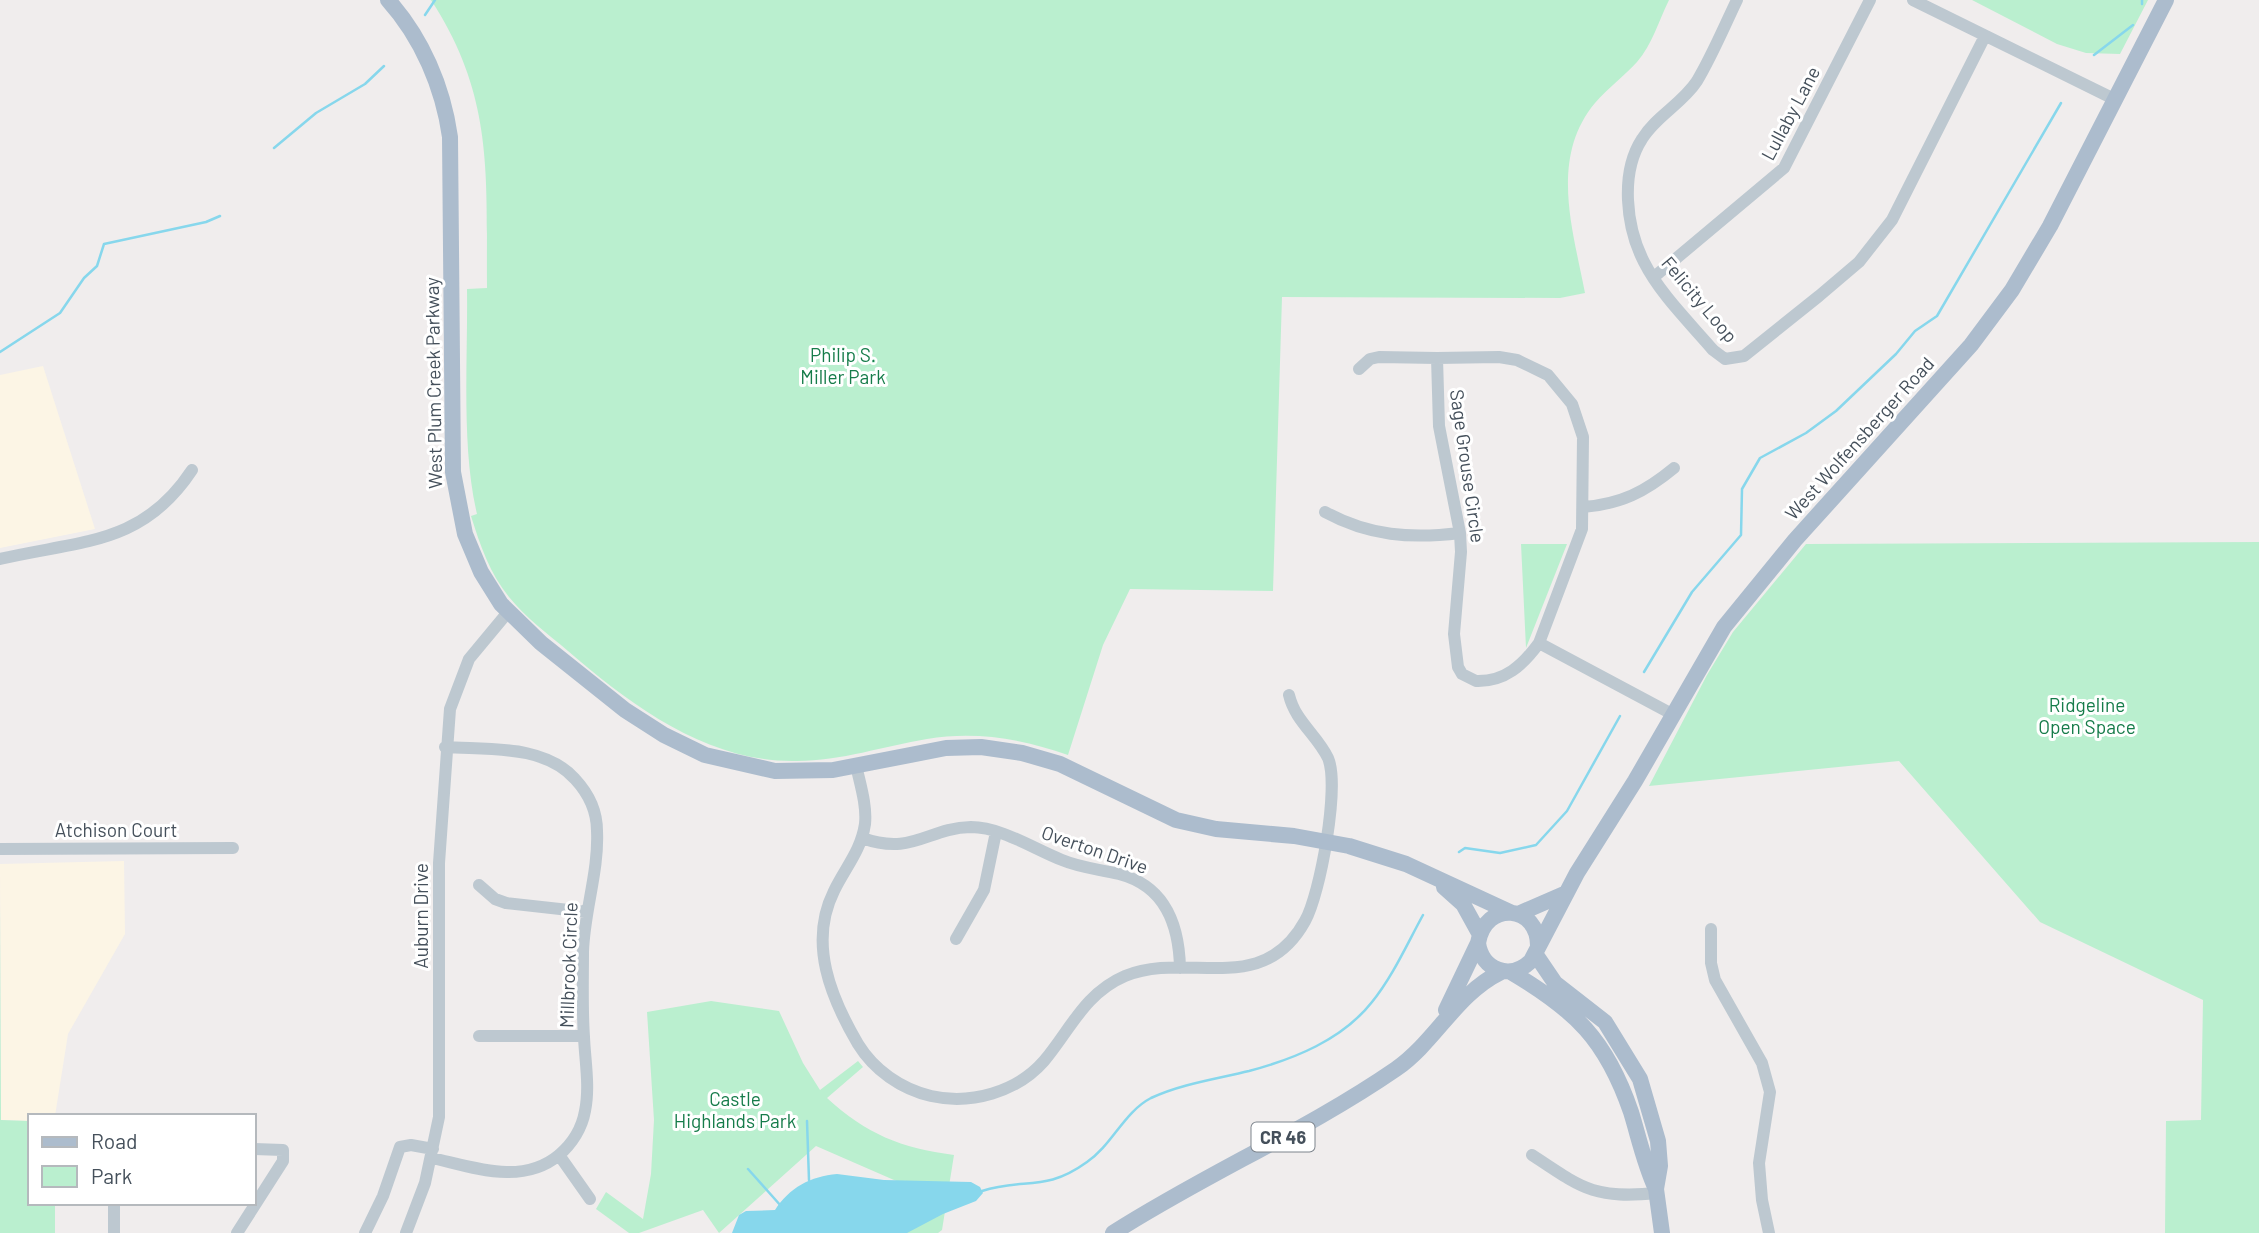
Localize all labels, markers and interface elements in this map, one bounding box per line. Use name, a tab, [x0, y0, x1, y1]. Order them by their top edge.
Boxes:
street label: Lullaby Lane	[1756, 62, 1824, 164]
street label: Felicity Loop	[1657, 251, 1743, 347]
street label: West Plum Creek Parkway	[420, 277, 446, 489]
park label: Philip S. Miller Park	[800, 343, 886, 388]
street label: West Wolfensberger Road	[1780, 352, 1938, 524]
street label: Sage Grouse Circle	[1446, 388, 1490, 544]
park label: Ridgeline Open Space	[2038, 693, 2136, 738]
street label: Atchison Court	[55, 818, 177, 841]
street label: Overton Drive	[1039, 820, 1151, 878]
street label: Auburn Drive	[409, 863, 432, 969]
street label: Millbrook Circle	[554, 902, 582, 1028]
park label: Castle Highlands Park	[674, 1087, 796, 1132]
legend	[28, 1114, 256, 1205]
road number: CR 46	[1252, 1122, 1314, 1152]
text: Road	[91, 1128, 137, 1153]
text: Park	[91, 1163, 132, 1188]

